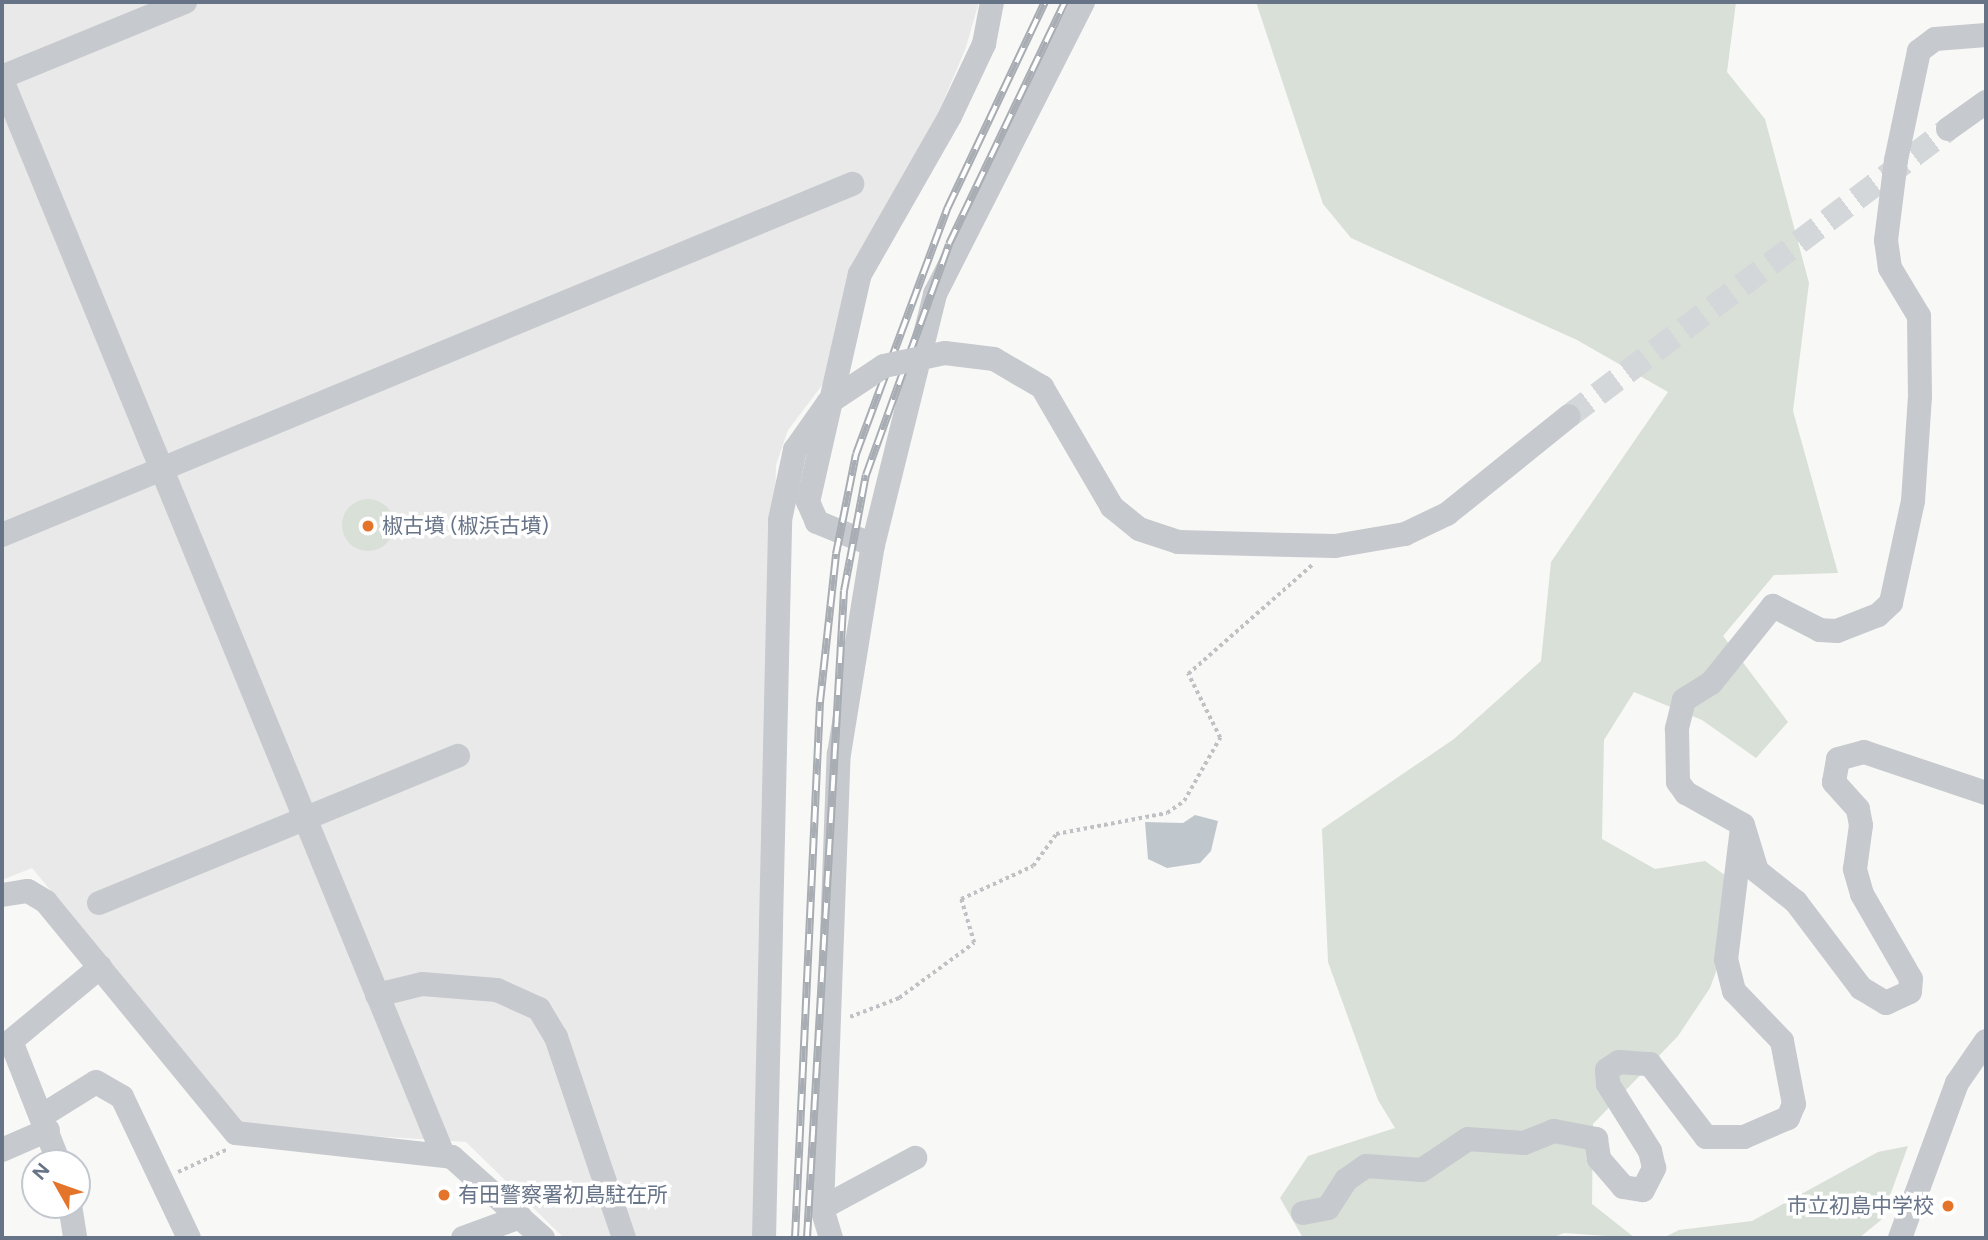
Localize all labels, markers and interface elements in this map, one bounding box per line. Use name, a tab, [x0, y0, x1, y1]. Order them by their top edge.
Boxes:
place label: 椒古墳 (椒浜古墳)	[382, 513, 549, 539]
marker: 椒古墳 (椒浜古墳)	[360, 518, 376, 534]
north arrow	[21, 1149, 91, 1219]
text: N	[28, 1158, 55, 1184]
place label: 有田警察署初島駐在所	[458, 1182, 668, 1208]
marker: 有田警察署初島駐在所	[436, 1187, 452, 1203]
place label: 市立初島中学校	[1787, 1193, 1934, 1219]
marker: 市立初島中学校	[1940, 1198, 1956, 1214]

